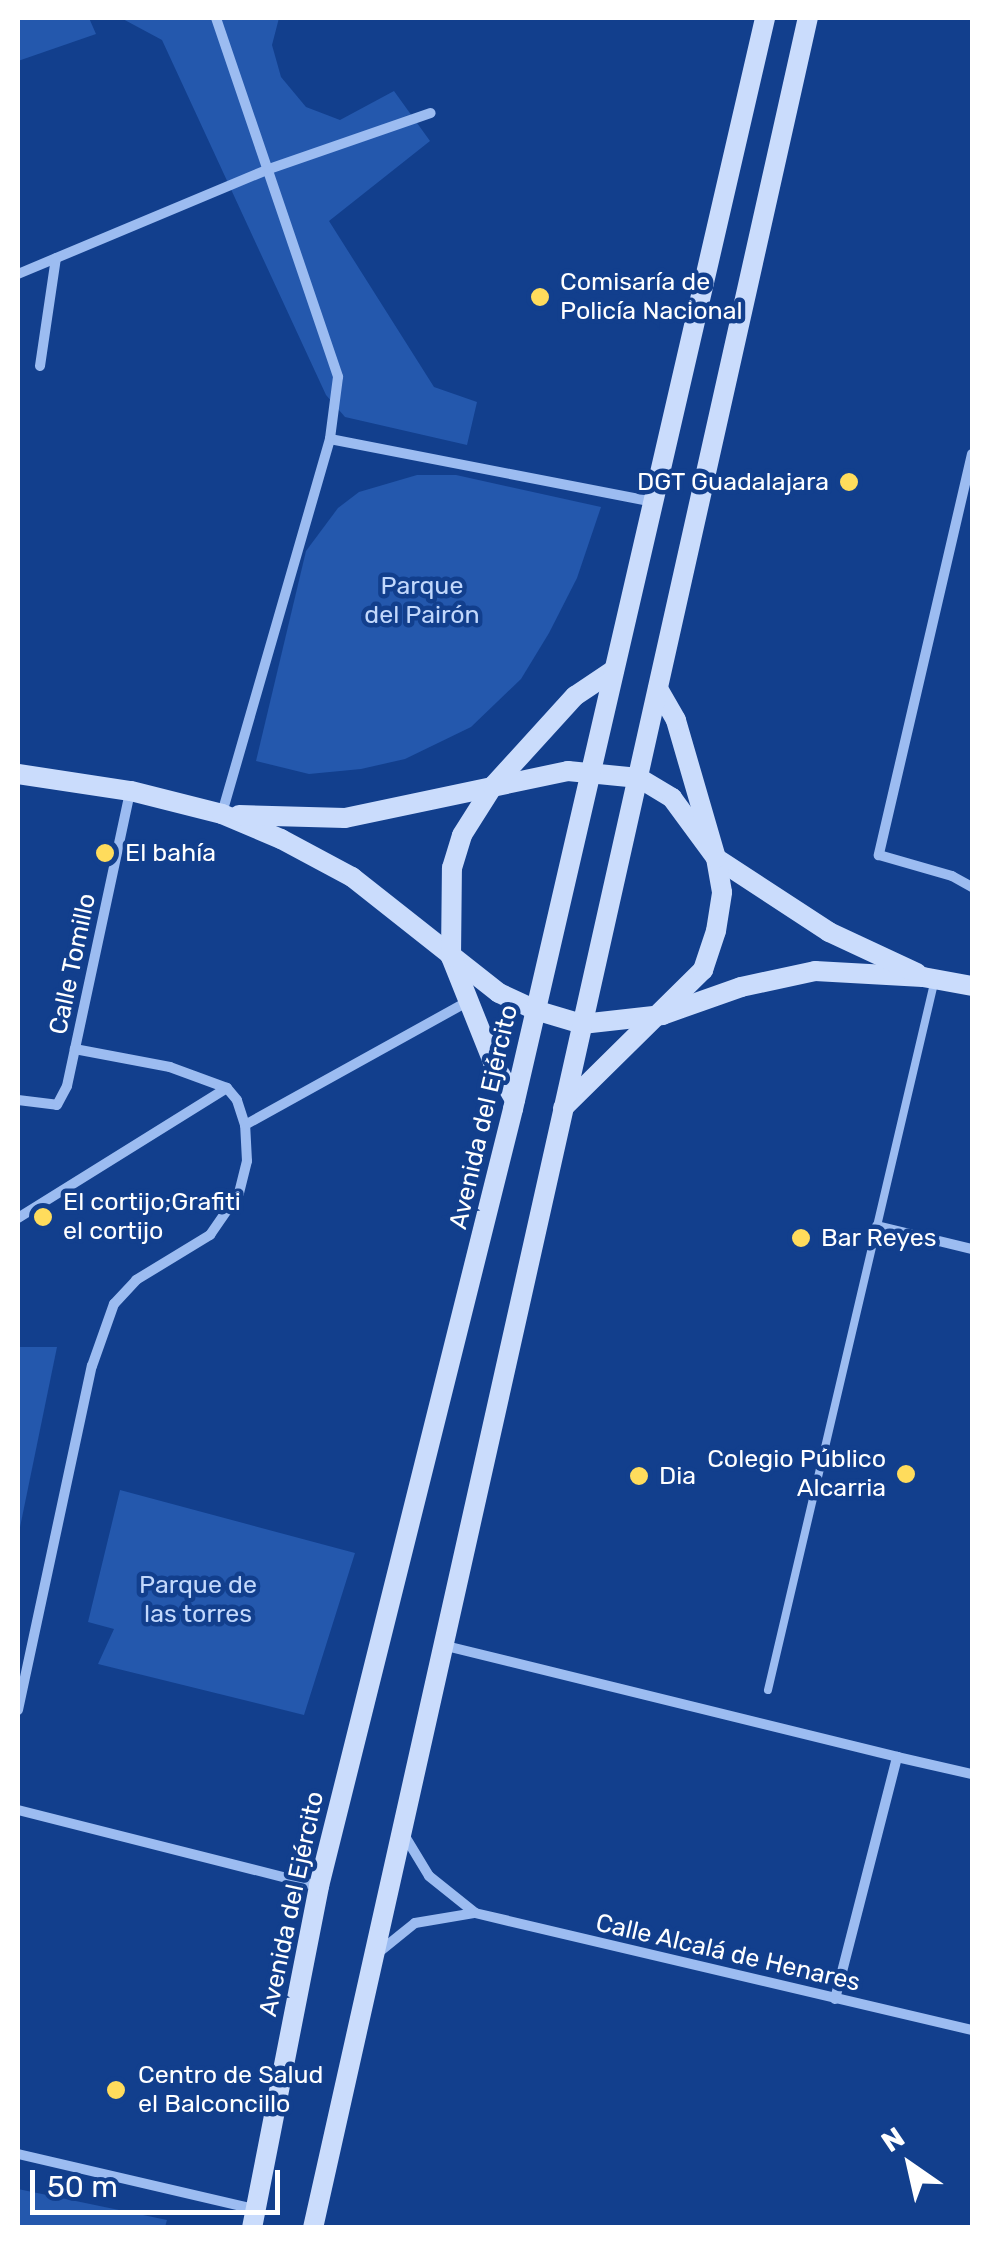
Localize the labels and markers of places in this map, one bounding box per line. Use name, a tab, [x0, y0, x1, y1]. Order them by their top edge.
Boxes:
place label: Comisaría de Policía Nacional	[560, 268, 743, 327]
marker: Comisaría de Policía Nacional	[529, 286, 551, 308]
place label: DGT Guadalajara	[636, 467, 829, 497]
marker: DGT Guadalajara	[838, 471, 860, 493]
place label: El bahía	[125, 838, 216, 868]
marker: El bahía	[94, 842, 116, 864]
place label: El cortijo;Grafiti el cortijo	[63, 1188, 241, 1247]
marker: El cortijo;Grafiti el cortijo	[32, 1206, 54, 1228]
place label: Bar Reyes	[821, 1223, 937, 1253]
marker: Bar Reyes	[790, 1227, 812, 1249]
place label: Colegio Público Alcarria	[707, 1445, 886, 1504]
place label: Dia	[659, 1461, 696, 1491]
marker: Colegio Público Alcarria	[895, 1463, 917, 1485]
marker: Dia	[628, 1465, 650, 1487]
place label: Centro de Salud el Balconcillo	[138, 2061, 323, 2120]
marker: Centro de Salud el Balconcillo	[103, 2077, 129, 2103]

